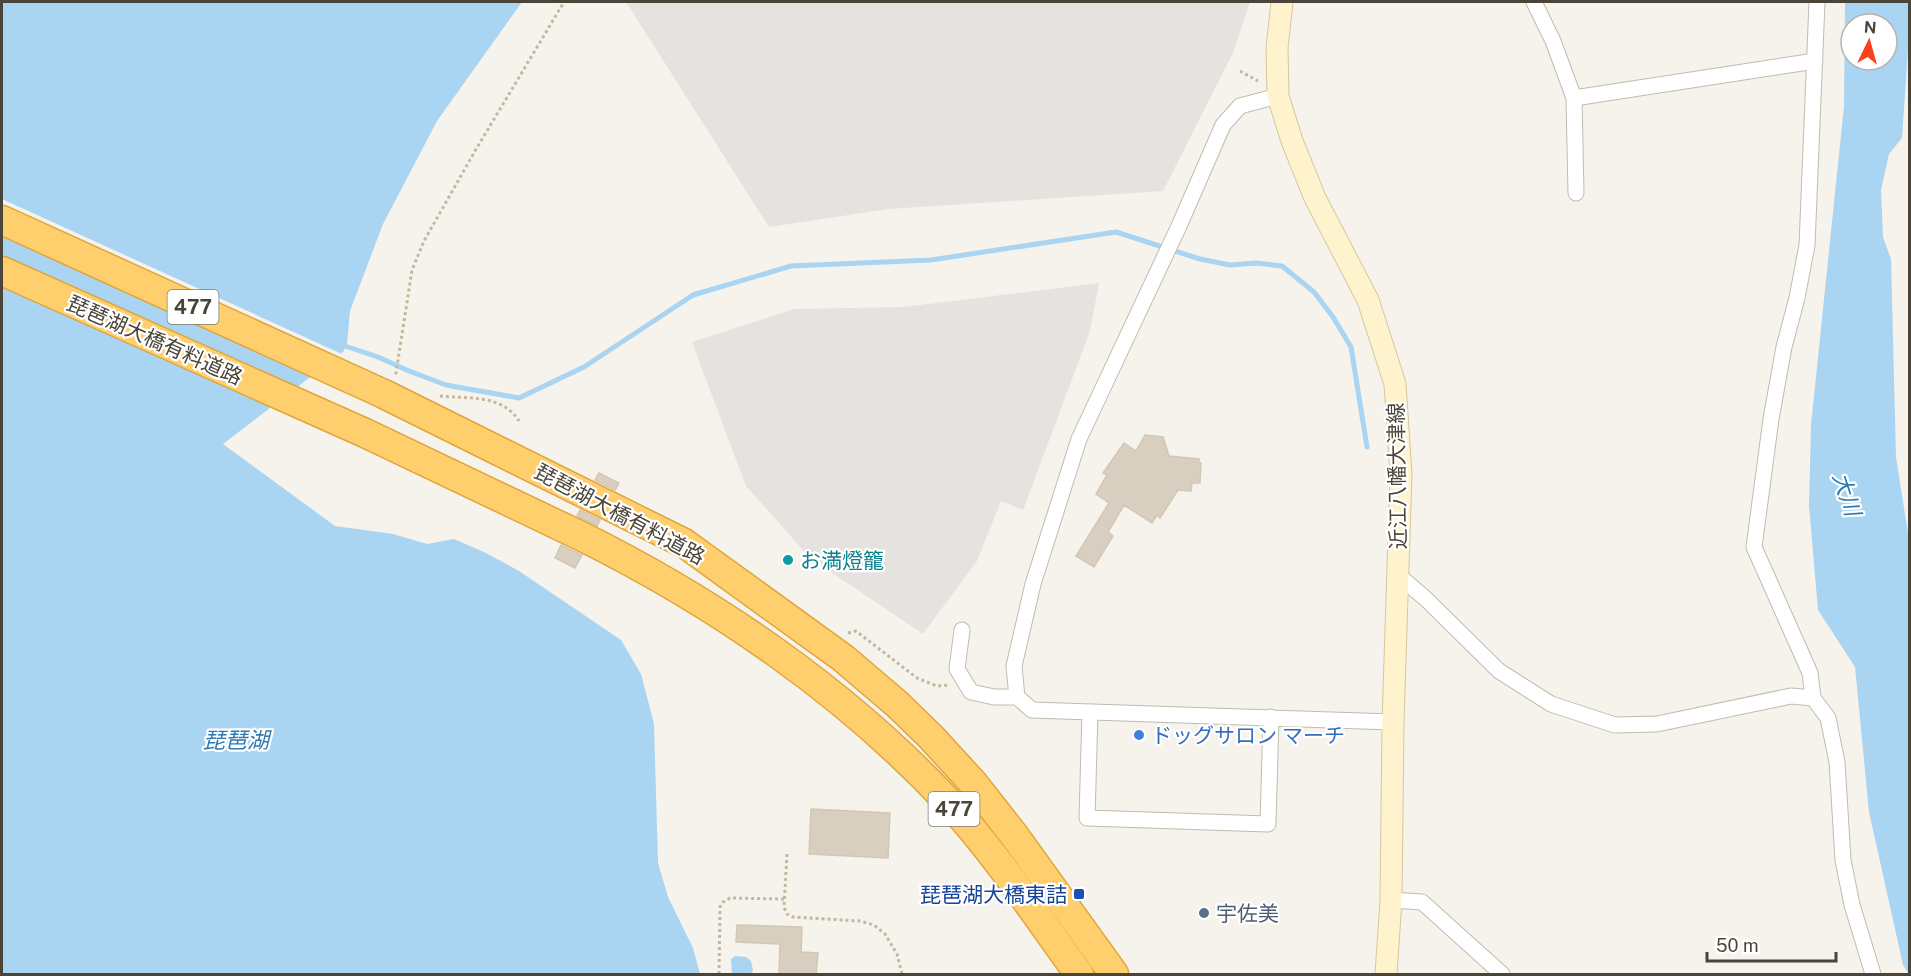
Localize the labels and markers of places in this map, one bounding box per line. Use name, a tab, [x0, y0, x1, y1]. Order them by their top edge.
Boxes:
place label: お満燈籠	[800, 548, 884, 573]
marker: お満燈籠	[781, 553, 795, 567]
place label: ドッグサロン マーチ	[1151, 723, 1345, 748]
marker: ドッグサロン マーチ	[1132, 728, 1146, 742]
place label: 琵琶湖大橋東詰	[920, 882, 1067, 907]
marker: 琵琶湖大橋東詰	[1072, 887, 1086, 901]
place label: 宇佐美	[1216, 901, 1279, 926]
marker: 宇佐美	[1197, 906, 1211, 920]

